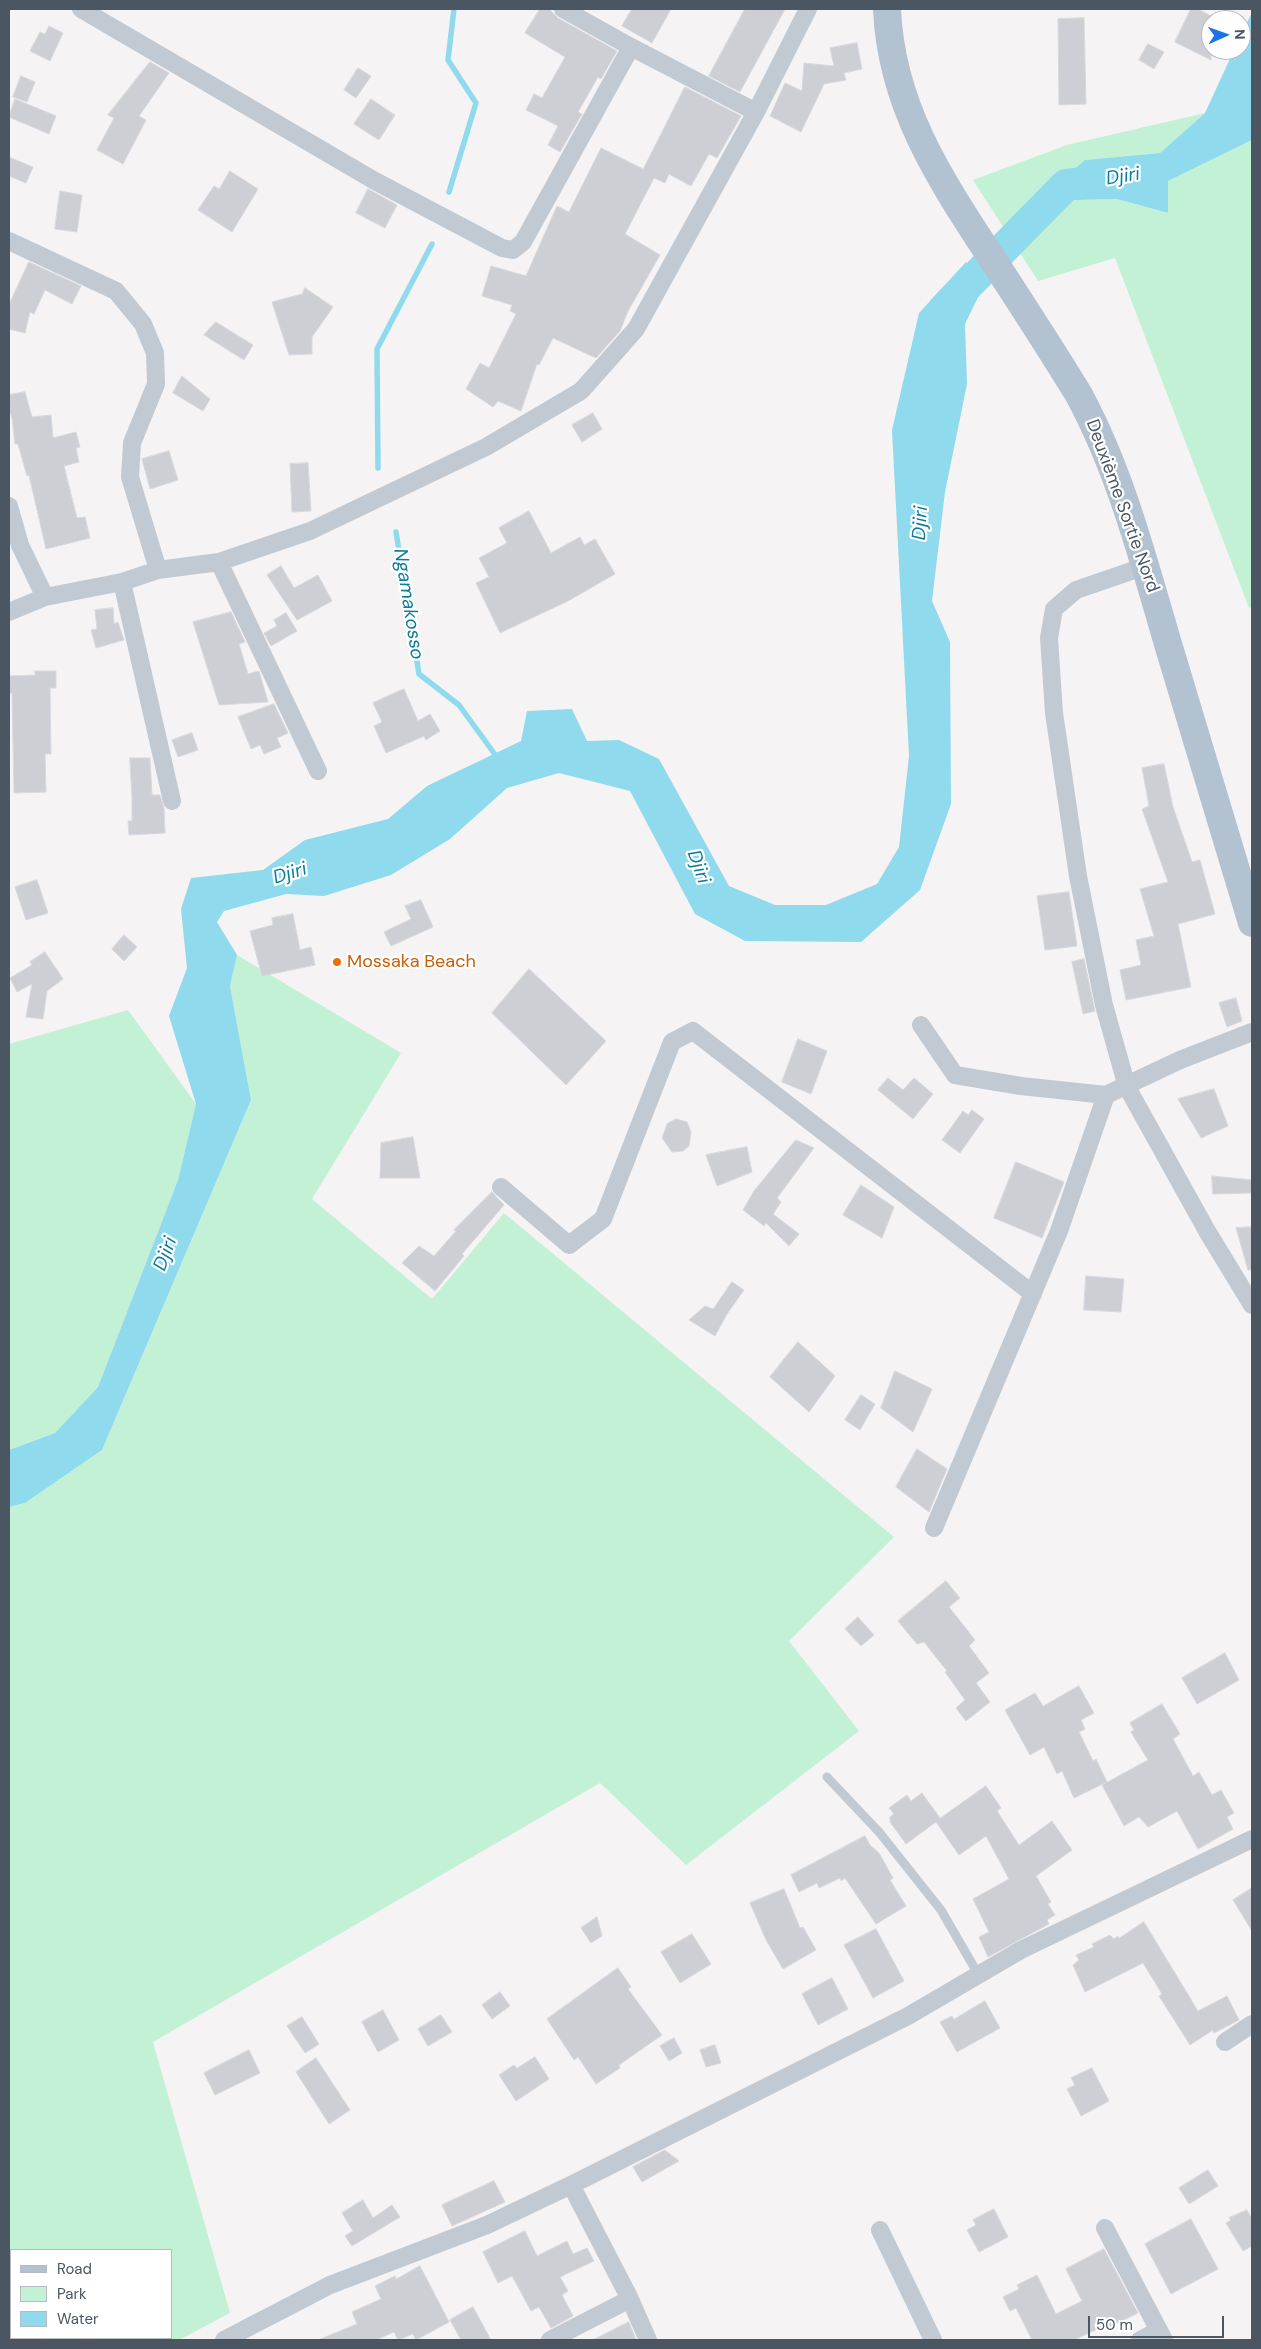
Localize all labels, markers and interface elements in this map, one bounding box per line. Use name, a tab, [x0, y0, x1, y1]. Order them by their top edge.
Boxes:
north arrow	[1201, 10, 1251, 60]
text: N	[1231, 29, 1249, 40]
water label: Djiri	[1104, 163, 1142, 191]
street label: Deuxième Sortie Nord	[1081, 417, 1163, 595]
water label: Djiri	[908, 505, 934, 541]
water label: Ngamakosso	[388, 547, 428, 661]
water label: Djiri	[681, 847, 715, 887]
water label: Djiri	[270, 858, 310, 890]
place label: Mossaka Beach	[347, 951, 476, 973]
marker: Mossaka Beach	[331, 956, 343, 968]
water label: Djiri	[149, 1234, 183, 1274]
legend	[10, 2249, 172, 2339]
text: Road	[57, 2259, 92, 2279]
text: Park	[57, 2284, 87, 2304]
scale bar	[1091, 2306, 1227, 2338]
text: Water	[57, 2309, 98, 2329]
text: 50 m	[1096, 2315, 1133, 2335]

